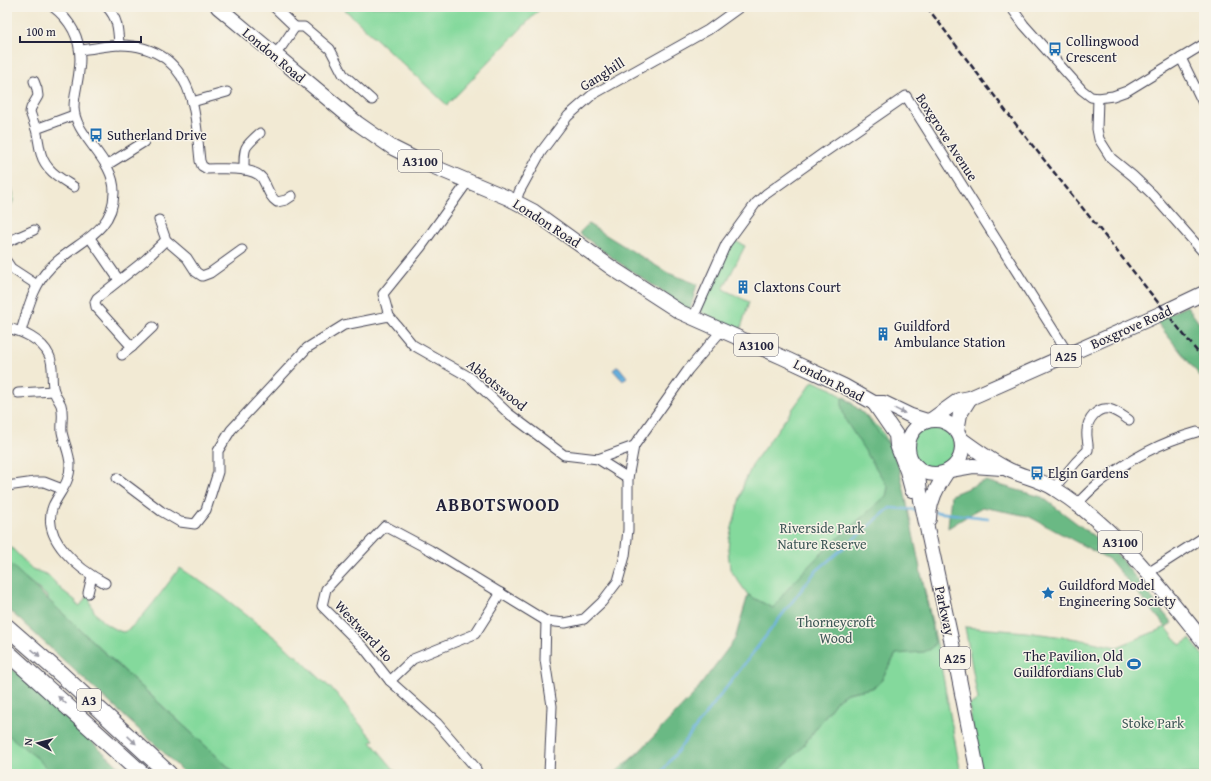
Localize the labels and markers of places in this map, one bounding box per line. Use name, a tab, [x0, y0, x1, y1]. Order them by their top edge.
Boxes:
place label: Collingwood Crescent	[1066, 31, 1139, 67]
bus stop icon: Collingwood Crescent	[1047, 41, 1063, 57]
place label: Sutherland Drive	[107, 125, 207, 145]
bus stop icon: Sutherland Drive	[88, 127, 104, 143]
place label: Claxtons Court	[754, 277, 841, 297]
building icon: Claxtons Court	[735, 279, 751, 295]
place label: Guildford Ambulance Station	[894, 316, 1005, 352]
building icon: Guildford Ambulance Station	[875, 326, 891, 342]
place label: Elgin Gardens	[1048, 463, 1129, 483]
bus stop icon: Elgin Gardens	[1029, 465, 1045, 481]
place label: Guildford Model Engineering Society	[1059, 575, 1176, 611]
place icon: Guildford Model Engineering Society	[1040, 585, 1056, 601]
place label: The Pavilion, Old Guildfordians Club	[1014, 646, 1124, 682]
sports icon: The Pavilion, Old Guildfordians Club	[1126, 656, 1142, 672]

